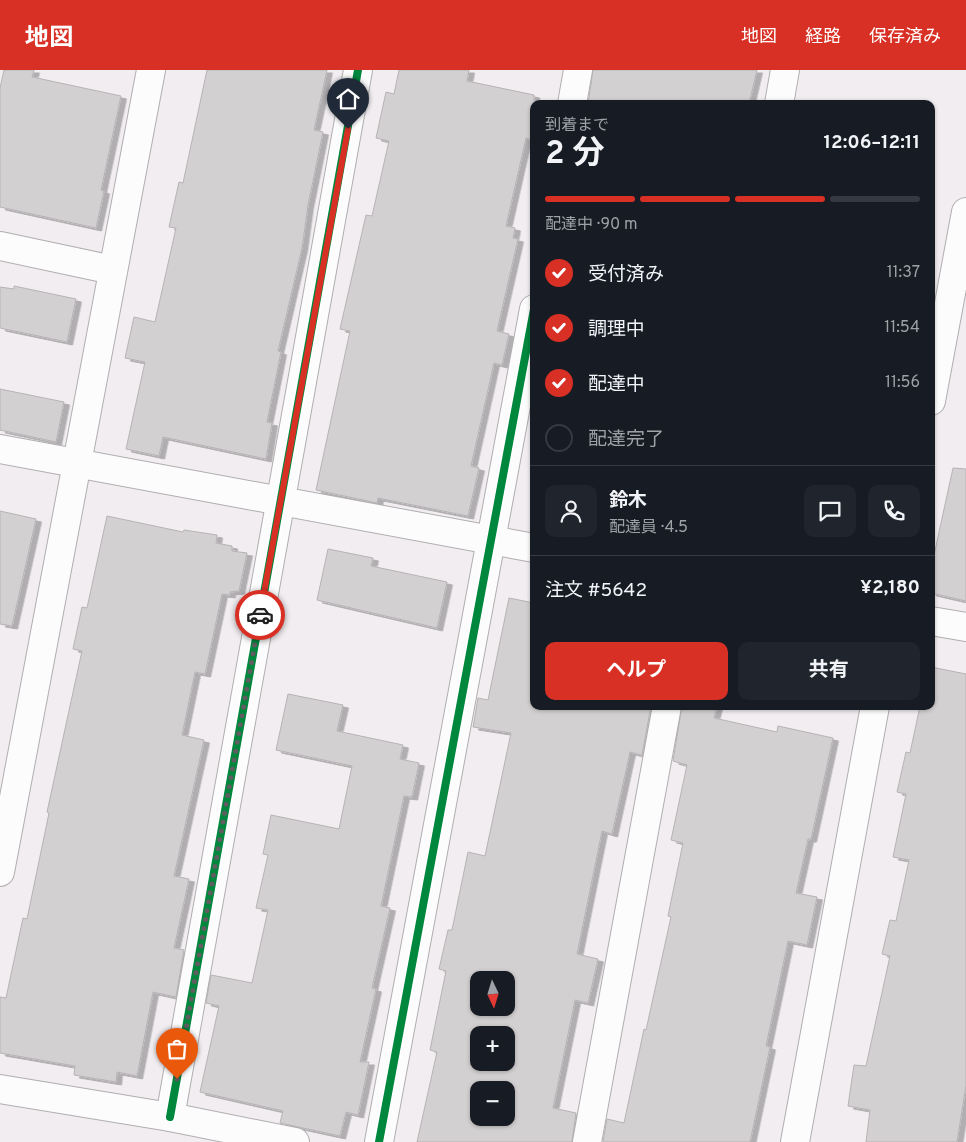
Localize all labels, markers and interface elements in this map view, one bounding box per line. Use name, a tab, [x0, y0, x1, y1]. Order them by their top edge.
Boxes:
text: 地図	[25, 24, 73, 54]
text: 地図	[741, 26, 777, 49]
text: 経路	[805, 26, 841, 49]
text: 保存済み	[869, 26, 941, 49]
pin	[327, 78, 369, 129]
icon: home	[334, 85, 362, 113]
text: 到着まで	[545, 116, 609, 136]
text: 12:06–12:11	[823, 131, 920, 155]
text: 2 分	[545, 135, 605, 175]
text: 配達中 · 90 m	[545, 215, 638, 235]
icon: check	[545, 259, 573, 287]
text: 受付済み	[588, 263, 664, 287]
text: 11:37	[887, 263, 920, 283]
icon: check	[545, 314, 573, 342]
text: 調理中	[588, 318, 645, 342]
text: 11:54	[884, 318, 920, 338]
icon: check	[545, 369, 573, 397]
text: 配達中	[588, 373, 645, 397]
text: 11:56	[885, 373, 920, 393]
text: 配達完了	[588, 428, 664, 452]
button: person	[545, 485, 597, 537]
button: chat	[804, 485, 856, 537]
button: phone	[868, 485, 920, 537]
text: 鈴木	[609, 489, 647, 513]
text: 配達員 · 4.5	[609, 518, 688, 538]
text: ¥2,180	[860, 576, 920, 600]
text: 注文 #5642	[545, 579, 647, 603]
courier	[235, 590, 285, 640]
icon: car	[246, 601, 274, 629]
button: ヘルプ	[545, 642, 728, 700]
button: 共有	[738, 642, 920, 700]
north arrow	[470, 971, 515, 1016]
map controls	[470, 971, 515, 1126]
button: +	[470, 1026, 515, 1071]
pin	[156, 1028, 198, 1079]
icon: bag	[163, 1035, 191, 1063]
button: −	[470, 1081, 515, 1126]

